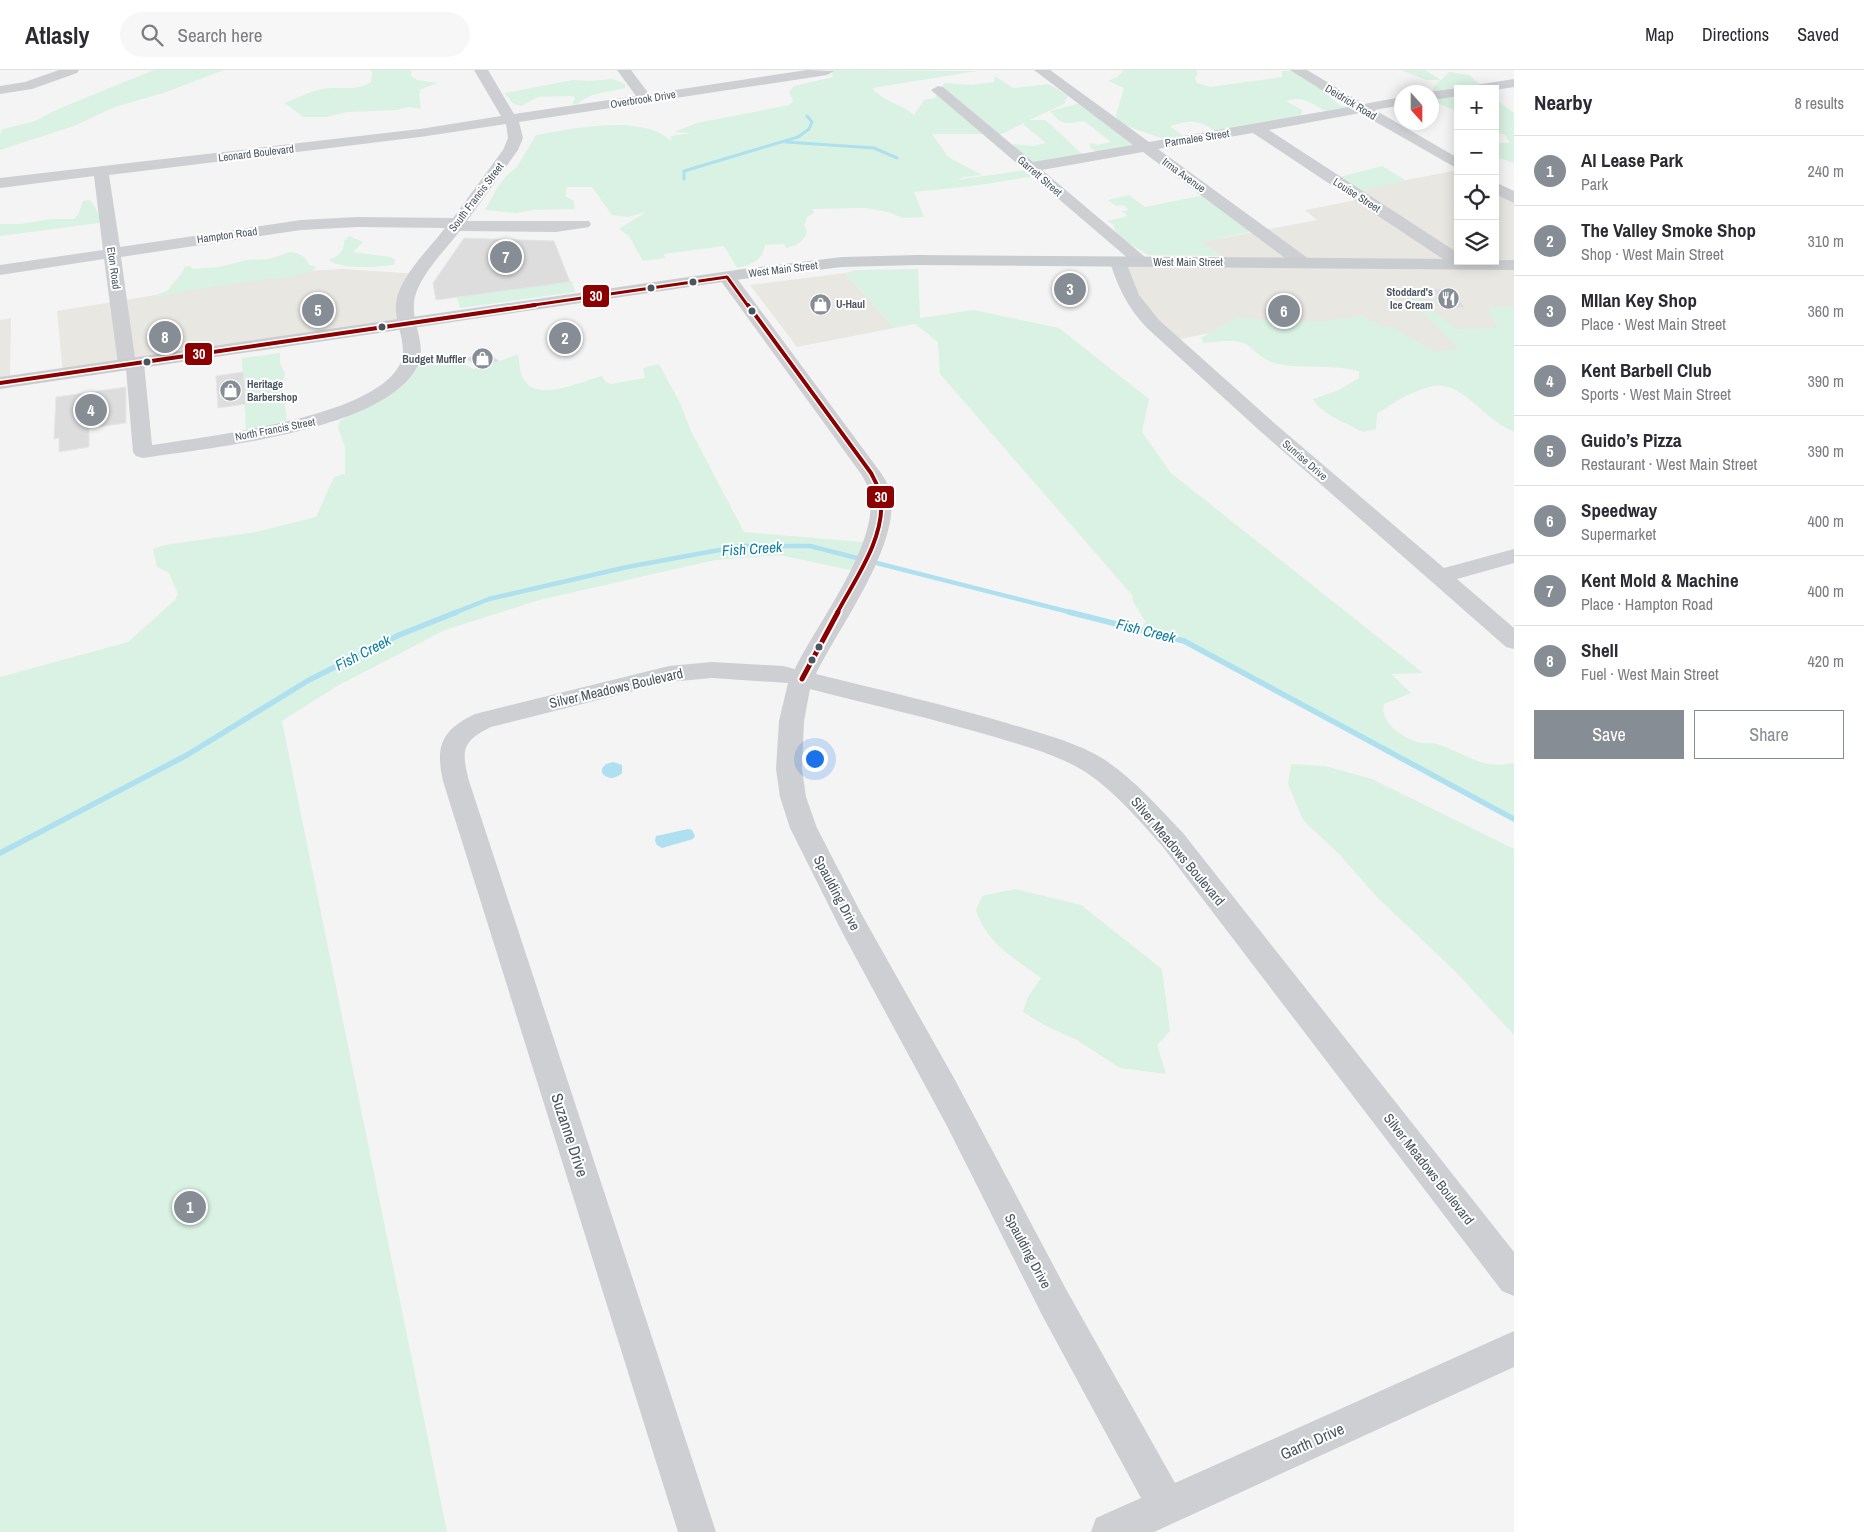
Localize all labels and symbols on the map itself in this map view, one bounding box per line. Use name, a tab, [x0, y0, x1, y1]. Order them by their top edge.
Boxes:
street label: Deidrick Road	[1323, 81, 1379, 123]
north arrow	[1394, 85, 1439, 130]
street label: Overbrook Drive	[609, 87, 677, 111]
street label: Parmalee Street	[1164, 126, 1231, 150]
street label: Leonard Boulevard	[217, 141, 295, 165]
street label: Garrett Street	[1015, 153, 1066, 200]
street label: Irma Avenue	[1159, 154, 1209, 196]
street label: South Francis Street	[446, 159, 507, 234]
street label: Louise Street	[1331, 175, 1384, 216]
street label: Hampton Road	[196, 224, 258, 246]
pin: 7	[490, 238, 522, 276]
street label: Eton Road	[104, 246, 124, 290]
street label: West Main Street	[1153, 255, 1223, 269]
street label: West Main Street	[748, 258, 819, 280]
pin: 3	[1054, 270, 1086, 308]
unlabelled marker	[688, 277, 698, 287]
unlabelled marker	[646, 283, 656, 293]
line badge: 30	[582, 284, 610, 308]
place label: Stoddard's Ice Cream	[1386, 285, 1433, 312]
restaurant icon: Stoddard's Ice Cream	[1437, 286, 1461, 310]
text: 30	[590, 287, 602, 305]
pin: 5	[302, 291, 334, 329]
shop icon: U-Haul	[808, 292, 832, 316]
pin: 6	[1268, 292, 1300, 330]
place label: U-Haul	[836, 297, 865, 311]
unlabelled marker	[747, 306, 757, 316]
pin: 8	[149, 318, 181, 356]
pin: 2	[549, 319, 581, 357]
unlabelled marker	[377, 322, 387, 332]
line badge: 30	[184, 342, 213, 366]
text: 30	[193, 345, 205, 363]
shop icon: Budget Muffler	[470, 347, 494, 371]
place label: Budget Muffler	[402, 352, 466, 366]
unlabelled marker	[142, 357, 152, 367]
place label: Heritage Barbershop	[247, 377, 298, 404]
shop icon: Heritage Barbershop	[219, 378, 243, 402]
pin: 4	[75, 391, 107, 429]
street label: North Francis Street	[234, 414, 317, 444]
street label: Sunrise Drive	[1280, 437, 1330, 483]
line badge: 30	[866, 485, 895, 509]
text: 30	[875, 488, 887, 506]
water label: Fish Creek	[721, 536, 784, 561]
water label: Fish Creek	[1114, 613, 1179, 648]
water label: Fish Creek	[331, 629, 395, 676]
unlabelled marker	[814, 642, 824, 652]
unlabelled marker	[807, 655, 817, 665]
street label: Silver Meadows Boulevard	[547, 664, 685, 712]
your location	[802, 746, 828, 772]
street label: Silver Meadows Boulevard	[1127, 793, 1229, 909]
street label: Spaulding Drive	[810, 852, 864, 934]
street label: Suzanne Drive	[546, 1090, 594, 1180]
street label: Silver Meadows Boulevard	[1380, 1110, 1478, 1228]
pin: 1	[174, 1188, 206, 1226]
street label: Spaulding Drive	[1001, 1210, 1055, 1292]
street label: Garth Drive	[1277, 1417, 1347, 1465]

